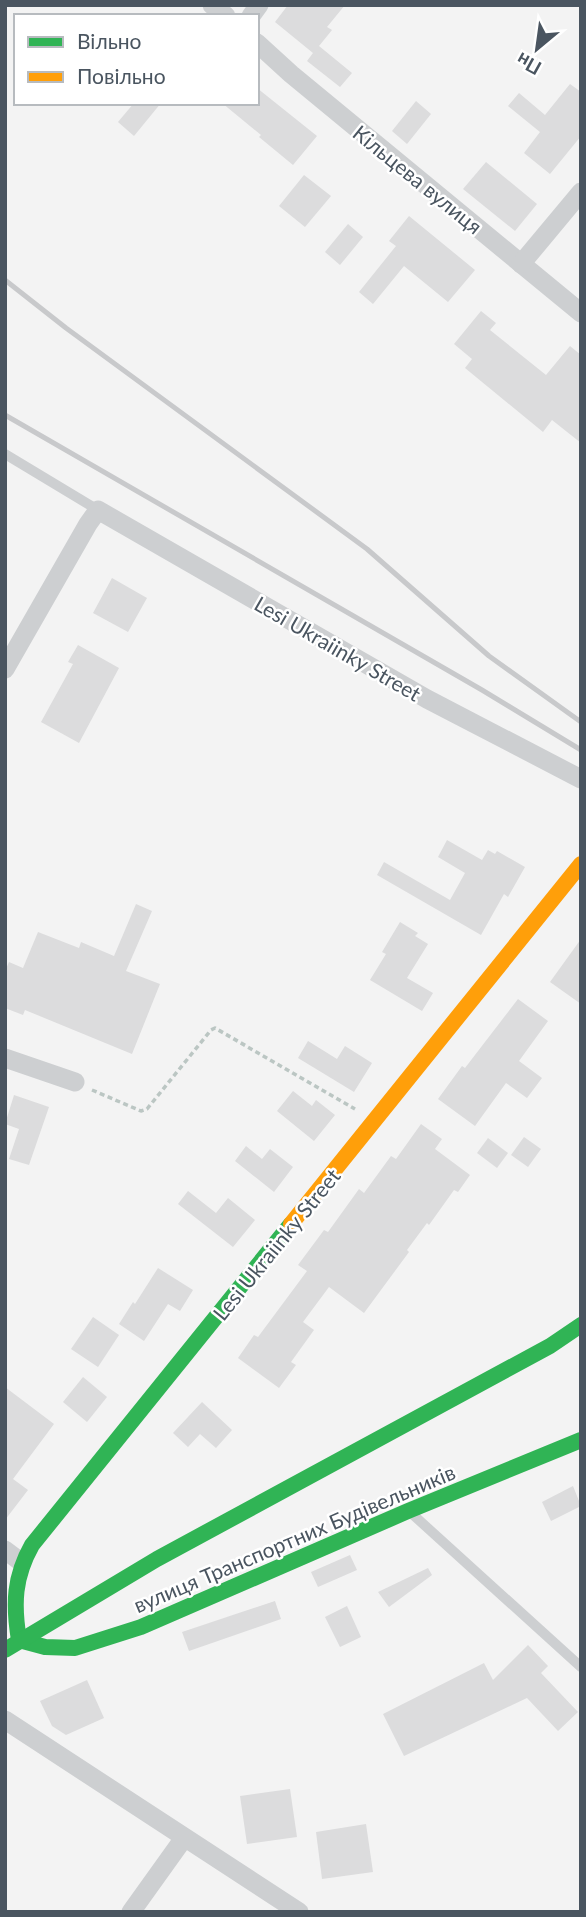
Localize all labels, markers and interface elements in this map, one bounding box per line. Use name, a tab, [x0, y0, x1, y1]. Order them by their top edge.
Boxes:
legend	[14, 14, 259, 105]
north arrow	[502, 14, 572, 84]
text: Вільно	[77, 28, 142, 53]
text: Пн	[512, 48, 545, 80]
text: Повільно	[77, 63, 166, 88]
street label: Кільцева вулиця	[348, 119, 488, 239]
street label: Lesi Ukraiinky Street	[250, 590, 426, 706]
street label: Lesi Ukraiinky Street	[207, 1163, 345, 1325]
street label: вулиця Транспортних Будівельників	[129, 1459, 459, 1617]

